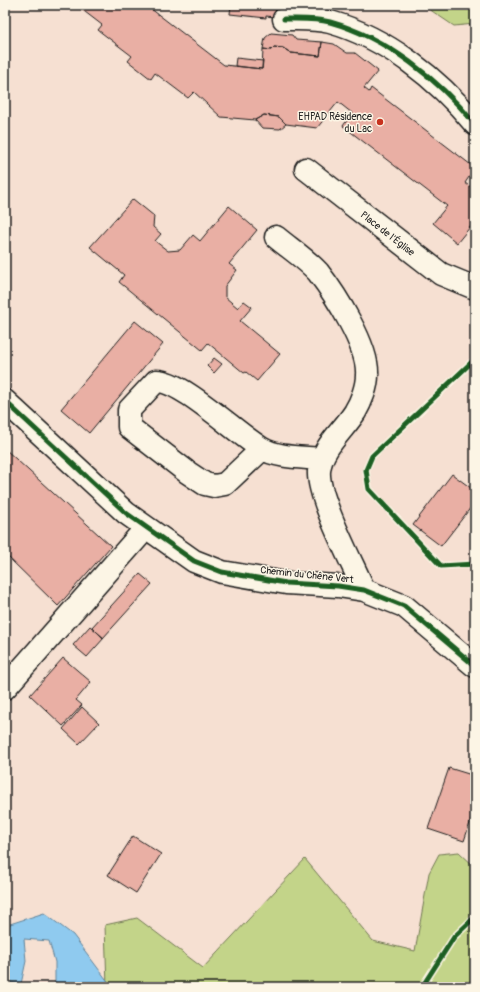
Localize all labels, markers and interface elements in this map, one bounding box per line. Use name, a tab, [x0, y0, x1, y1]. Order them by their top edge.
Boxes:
place label: EHPAD Résidence du Lac	[298, 111, 372, 135]
marker: EHPAD Résidence du Lac	[375, 117, 385, 127]
street label: Place de l'Église	[358, 208, 418, 259]
street label: Chemin du Chêne Vert	[260, 564, 355, 586]

